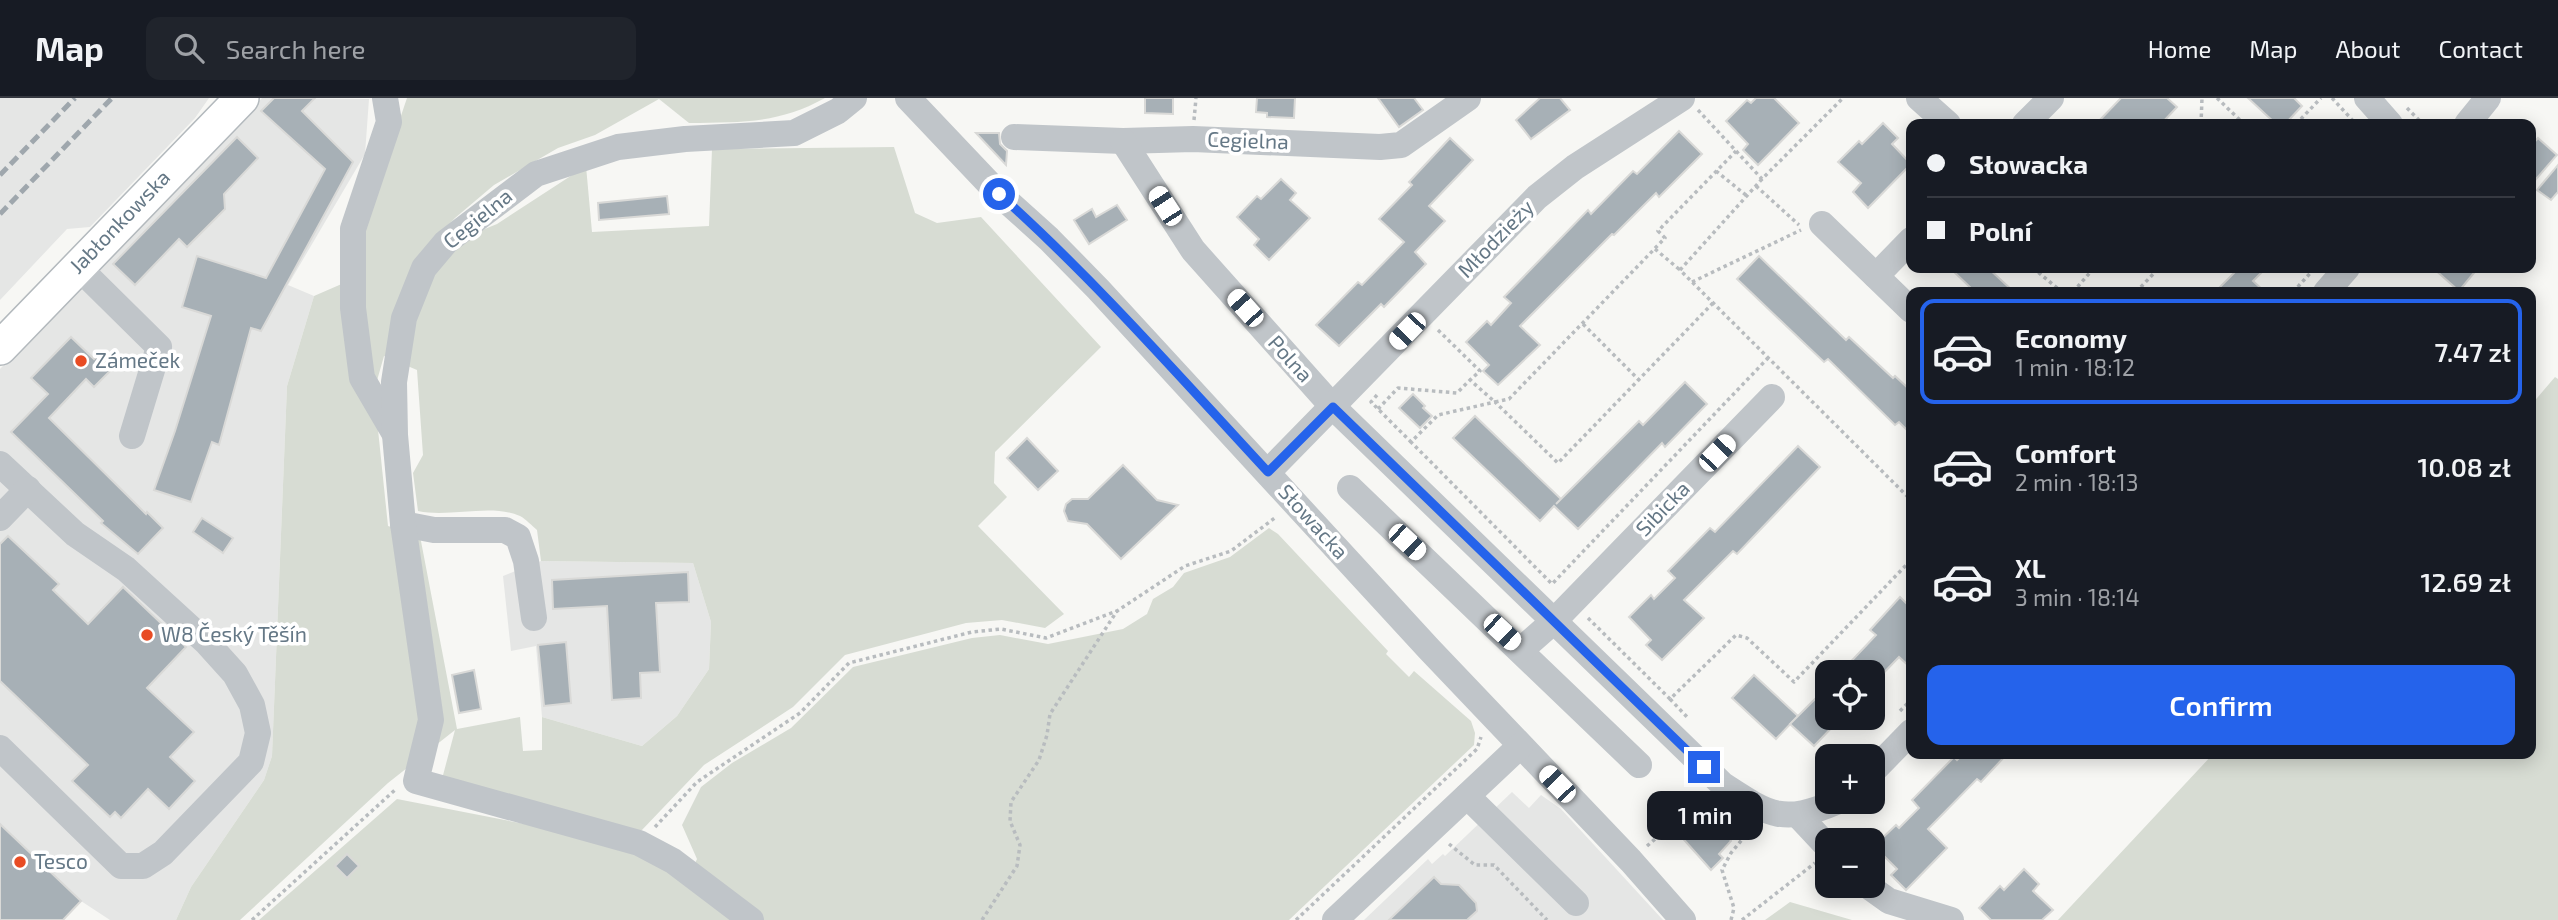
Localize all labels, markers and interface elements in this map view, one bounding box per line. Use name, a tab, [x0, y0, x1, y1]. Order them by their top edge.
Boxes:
search box	[146, 17, 636, 80]
text: Map	[35, 28, 104, 68]
icon: search	[170, 29, 208, 67]
text: Search here	[226, 33, 365, 64]
text: Home	[2148, 34, 2211, 63]
text: Map	[2249, 34, 2297, 63]
text: About	[2335, 34, 2401, 63]
text: Contact	[2439, 34, 2523, 63]
street label: Cegielna	[1207, 126, 1289, 153]
text: Słowacka	[1969, 148, 2088, 179]
street label: Jabłonkowska	[63, 164, 174, 278]
route start	[983, 178, 1015, 210]
street label: Cegielna	[438, 182, 517, 253]
car	[1145, 183, 1186, 229]
street label: Młodzieży	[1452, 194, 1538, 282]
text: Polní	[1969, 215, 2032, 246]
car	[1224, 285, 1267, 331]
car	[1385, 309, 1430, 353]
icon: car	[1931, 320, 1994, 383]
text: Economy	[2015, 322, 2127, 353]
street label: Polna	[1264, 330, 1319, 386]
text: 7.47 zł	[2435, 336, 2511, 367]
place label: Zámeček	[95, 347, 180, 372]
marker: Zámeček	[73, 353, 89, 369]
text: 1 min · 18:12	[2015, 353, 2135, 381]
car	[1695, 431, 1740, 475]
icon: car	[1931, 435, 1994, 498]
text: Comfort	[2015, 437, 2116, 468]
text: 10.08 zł	[2418, 451, 2511, 482]
text: 2 min · 18:13	[2015, 468, 2138, 496]
street label: Sibicka	[1630, 475, 1694, 541]
street label: Słowacka	[1274, 479, 1354, 563]
car	[1385, 520, 1430, 564]
icon: car	[1931, 550, 1994, 613]
text: XL	[2015, 552, 2046, 583]
text: 12.69 zł	[2421, 566, 2511, 597]
text: 3 min · 18:14	[2015, 583, 2140, 611]
car	[1480, 610, 1525, 654]
place label: W8 Český Těšín	[161, 621, 307, 646]
marker: W8 Český Těšín	[139, 627, 155, 643]
map controls	[1815, 660, 1885, 898]
button: locate	[1815, 660, 1885, 730]
button: Confirm	[1927, 665, 2515, 745]
button: +	[1815, 744, 1885, 814]
route end	[1688, 751, 1720, 783]
car	[1535, 762, 1580, 806]
callout: 1 min	[1646, 792, 1762, 840]
text: 1 min	[1678, 801, 1732, 829]
button: −	[1815, 828, 1885, 898]
place label: Tesco	[34, 848, 88, 873]
marker: Tesco	[12, 854, 28, 870]

